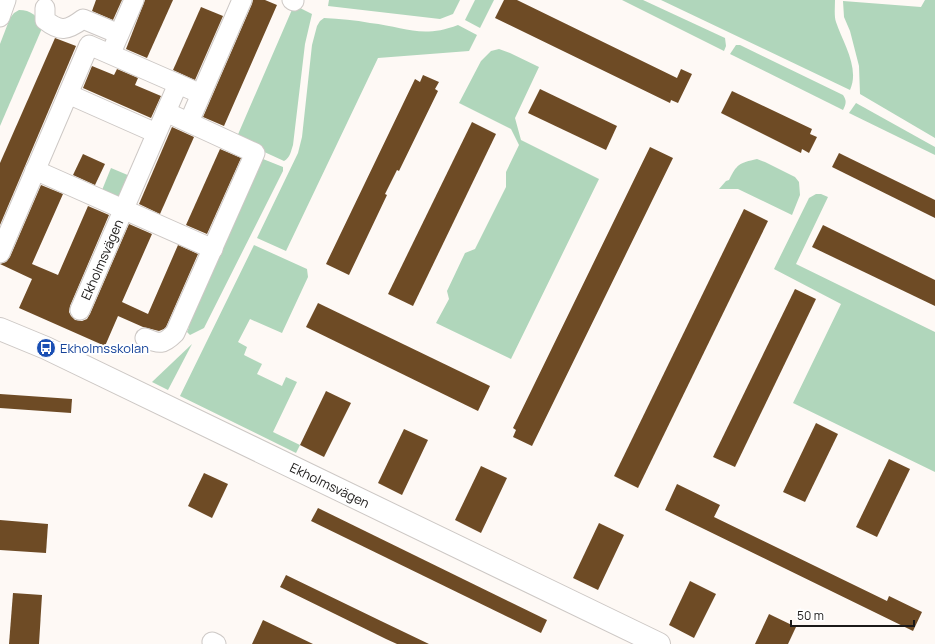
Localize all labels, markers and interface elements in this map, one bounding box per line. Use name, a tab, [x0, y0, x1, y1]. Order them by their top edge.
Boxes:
street label: Ekholmsvägen	[76, 216, 127, 303]
bus stop icon: Ekholmsskolan	[35, 337, 57, 359]
place label: Ekholmsskolan	[60, 339, 149, 357]
street label: Ekholmsvägen	[287, 458, 373, 512]
scale bar	[791, 602, 914, 628]
text: 50 m	[797, 607, 824, 624]

